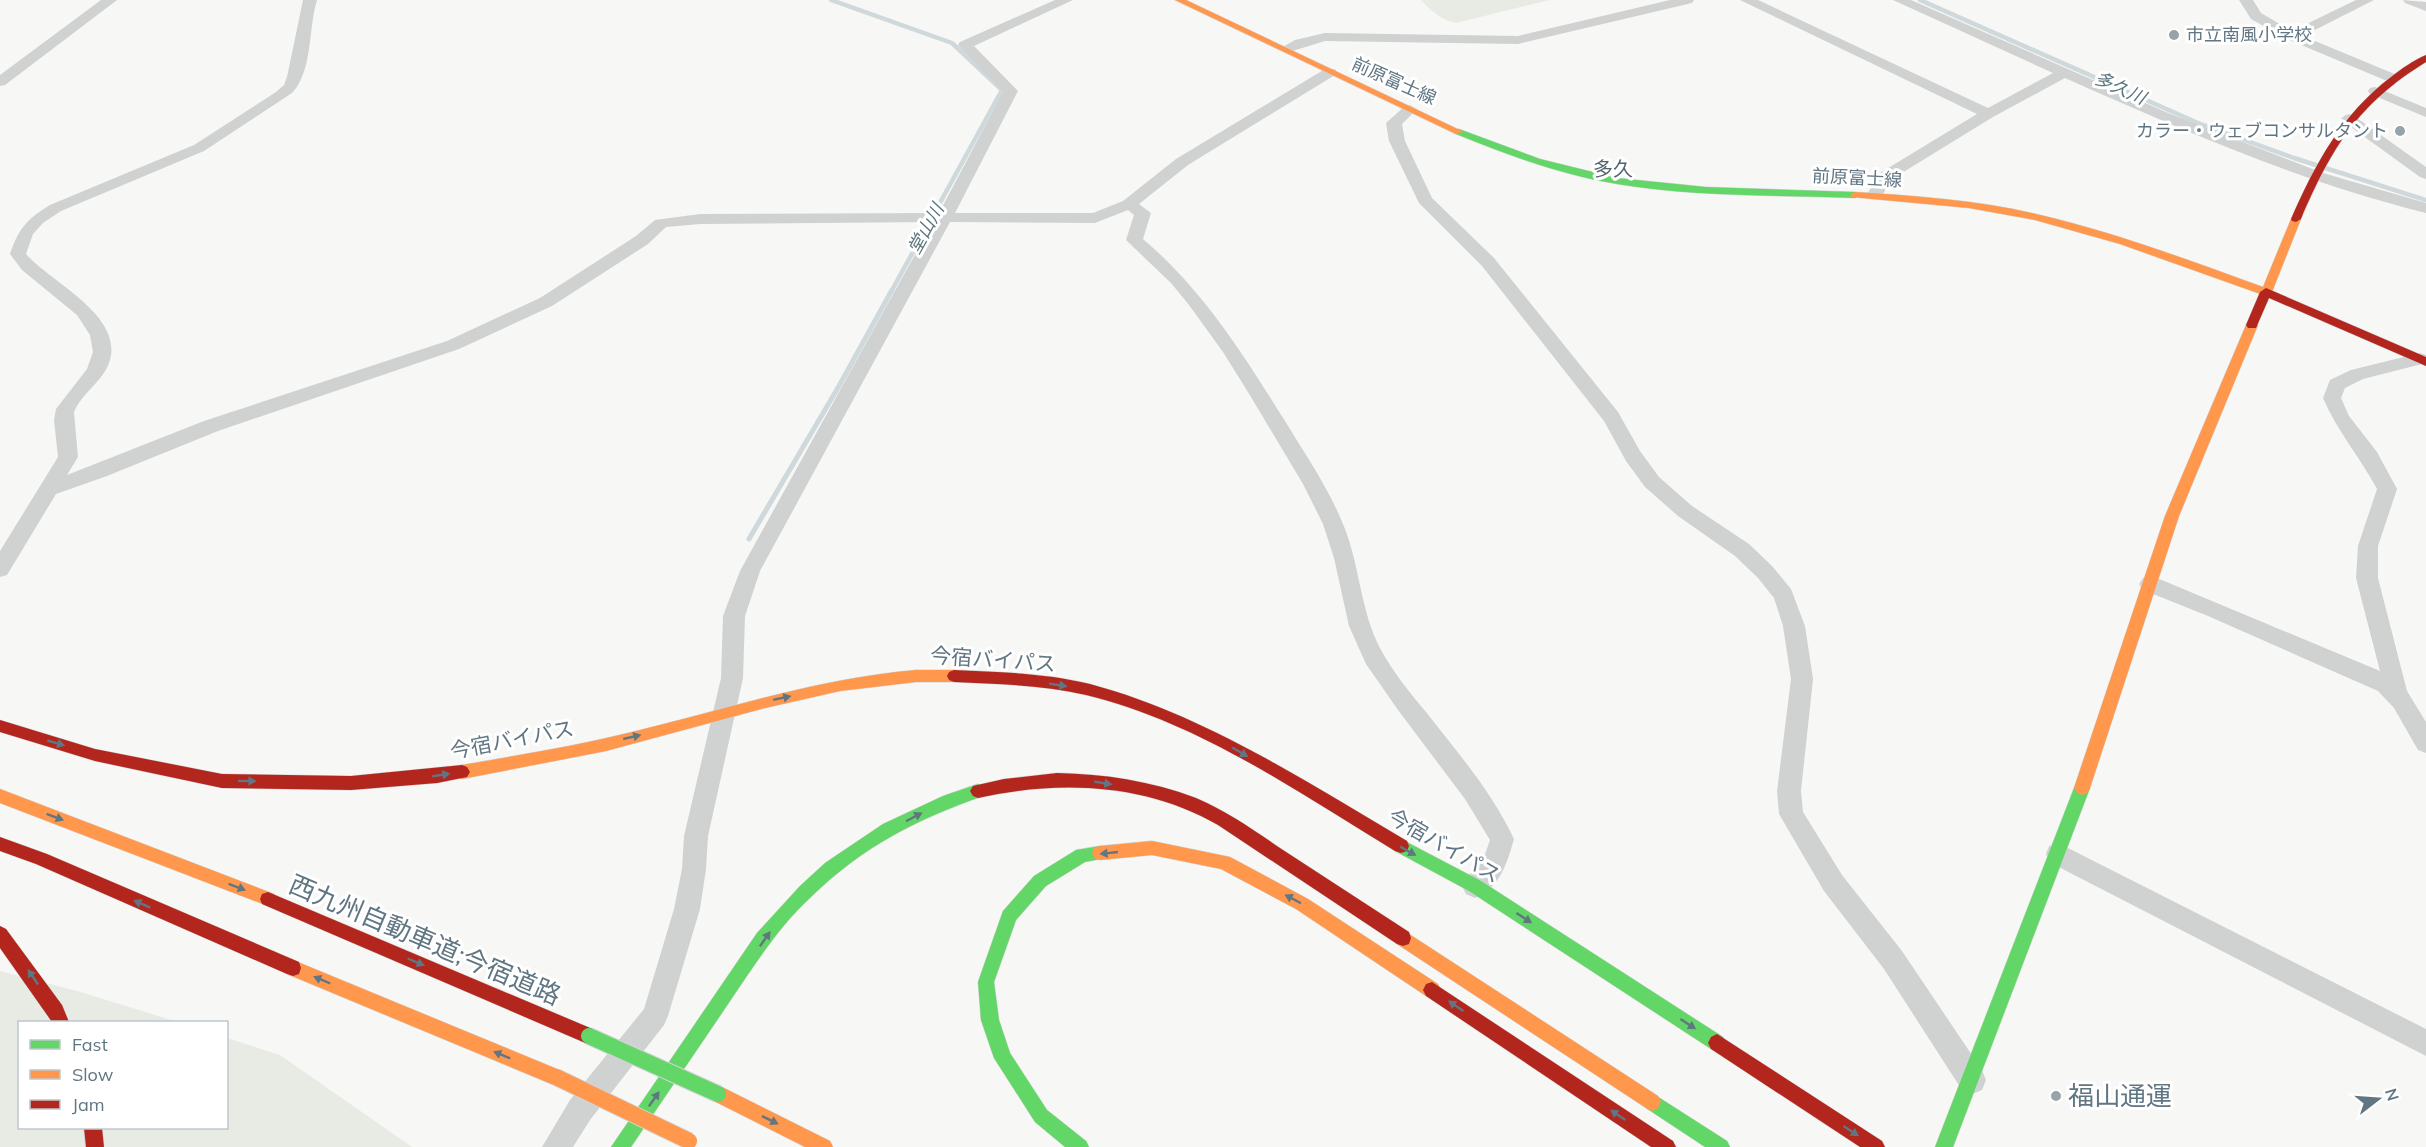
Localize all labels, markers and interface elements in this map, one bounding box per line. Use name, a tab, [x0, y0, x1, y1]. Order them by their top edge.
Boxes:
place label: 市立南風小学校	[2186, 23, 2312, 46]
marker: 市立南風小学校	[2167, 28, 2181, 42]
street label: 前原富士線	[1348, 52, 1440, 109]
water label: 多久川	[2091, 66, 2151, 110]
place label: カラー・ウェブコンサルタント	[2136, 119, 2388, 142]
marker: カラー・ウェブコンサルタント	[2393, 124, 2407, 138]
district label: 多久	[1593, 156, 1633, 181]
street label: 前原富士線	[1811, 164, 1903, 191]
water label: 堂山川	[902, 198, 950, 258]
street label: 今宿バイパス	[930, 642, 1057, 676]
one-way arrow	[1049, 681, 1068, 690]
one-way arrow	[773, 693, 792, 702]
street label: 今宿バイパス	[448, 714, 576, 764]
one-way arrow	[623, 732, 642, 742]
one-way arrow	[47, 739, 65, 748]
one-way arrow	[1232, 747, 1249, 757]
one-way arrow	[432, 770, 451, 779]
one-way arrow	[237, 776, 256, 786]
one-way arrow	[1094, 779, 1113, 788]
street label: 今宿バイパス	[1384, 802, 1505, 888]
one-way arrow	[46, 812, 64, 822]
one-way arrow	[906, 812, 923, 822]
one-way arrow	[1400, 845, 1417, 855]
one-way arrow	[1099, 848, 1118, 858]
street label: 西九州自動車道;今宿道路	[284, 867, 566, 1012]
one-way arrow	[228, 882, 246, 892]
one-way arrow	[1284, 894, 1301, 904]
one-way arrow	[133, 899, 151, 908]
one-way arrow	[1516, 912, 1532, 923]
one-way arrow	[759, 932, 771, 948]
one-way arrow	[408, 957, 426, 967]
one-way arrow	[27, 968, 38, 985]
one-way arrow	[312, 975, 330, 985]
one-way arrow	[1448, 1001, 1464, 1012]
one-way arrow	[1680, 1018, 1696, 1029]
legend	[18, 1021, 228, 1129]
text: Fast	[72, 1033, 108, 1056]
one-way arrow	[492, 1050, 510, 1060]
text: Slow	[72, 1063, 114, 1086]
north arrow	[2348, 1069, 2408, 1129]
place label: 福山通運	[2068, 1079, 2172, 1112]
text: N	[2381, 1086, 2404, 1103]
marker: 福山通運	[2049, 1089, 2063, 1103]
one-way arrow	[648, 1091, 659, 1107]
text: Jam	[72, 1093, 105, 1116]
one-way arrow	[1610, 1109, 1626, 1120]
one-way arrow	[761, 1115, 779, 1125]
one-way arrow	[1843, 1125, 1859, 1136]

